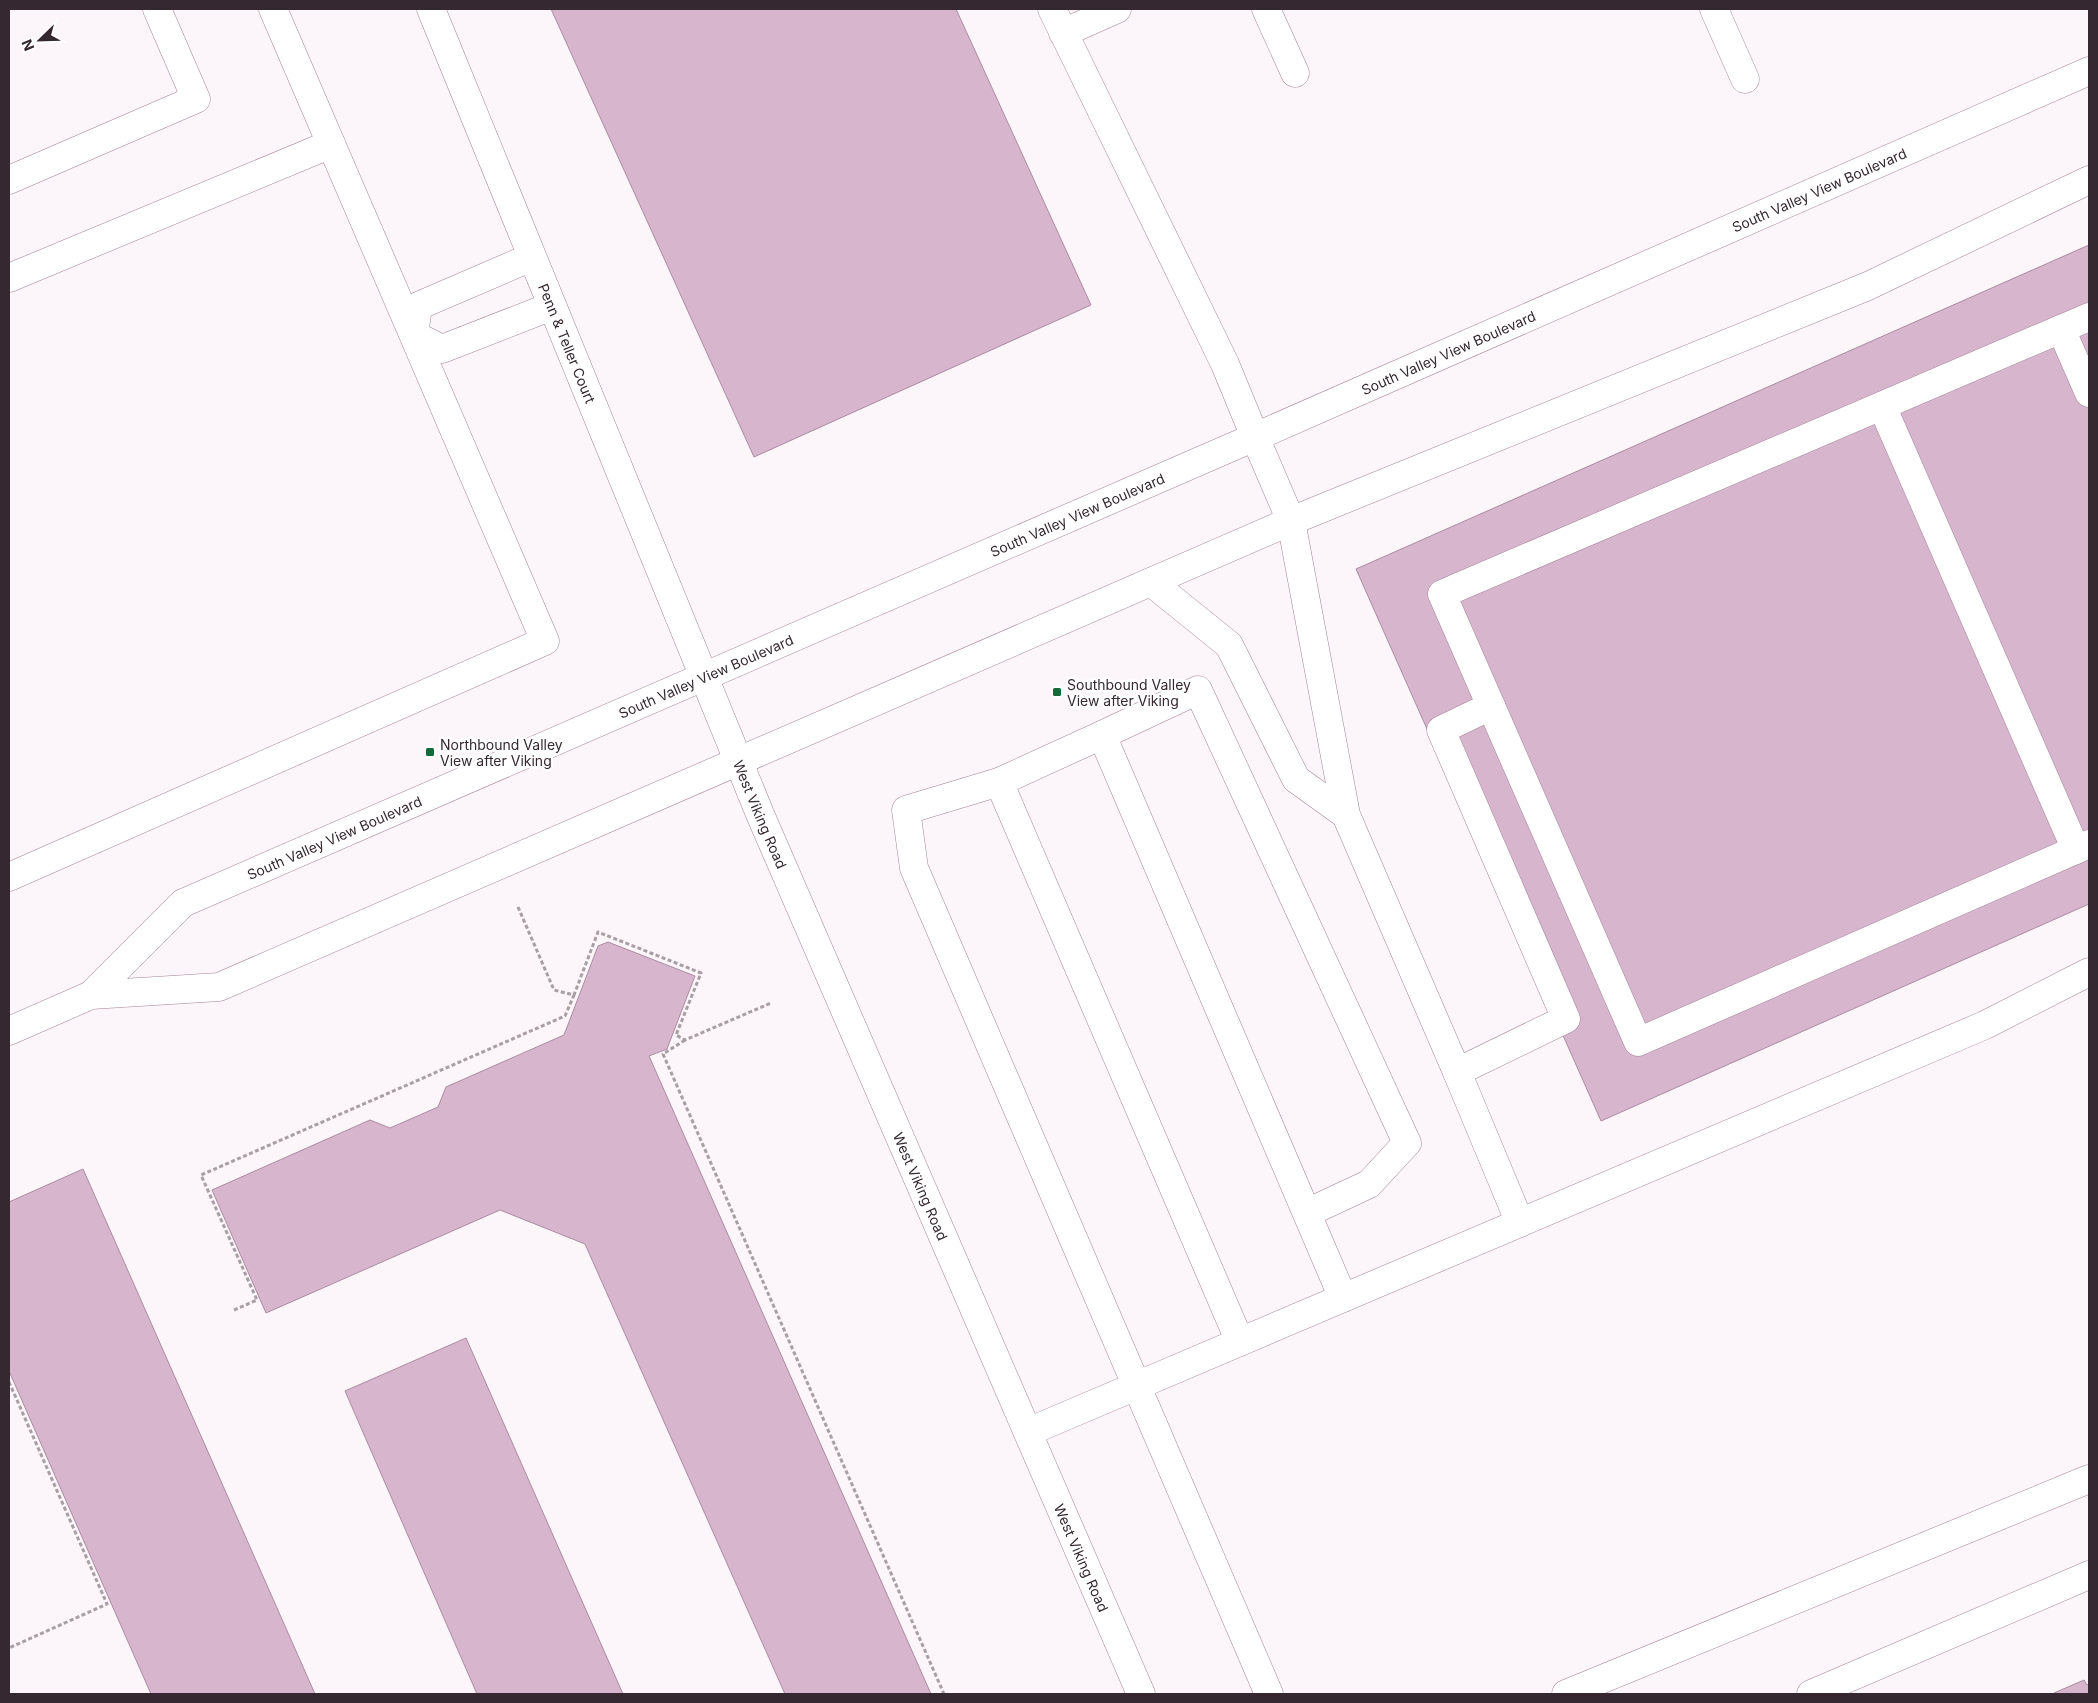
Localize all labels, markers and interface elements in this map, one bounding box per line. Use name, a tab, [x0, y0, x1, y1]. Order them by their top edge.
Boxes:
north arrow	[15, 15, 65, 65]
text: N	[18, 37, 37, 54]
street label: South Valley View Boulevard	[1729, 144, 1909, 235]
street label: Penn & Teller Court	[536, 281, 600, 406]
street label: South Valley View Boulevard	[1358, 307, 1538, 398]
street label: South Valley View Boulevard	[987, 469, 1167, 560]
street label: South Valley View Boulevard	[616, 630, 796, 721]
place label: Southbound Valley View after Viking	[1067, 676, 1191, 709]
marker: Southbound Valley View after Viking	[1051, 686, 1063, 698]
place label: Northbound Valley View after Viking	[440, 736, 563, 769]
marker: Northbound Valley View after Viking	[424, 746, 436, 758]
street label: West Viking Road	[730, 757, 791, 871]
street label: South Valley View Boulevard	[244, 792, 424, 883]
street label: West Viking Road	[890, 1129, 952, 1243]
street label: West Viking Road	[1051, 1501, 1113, 1614]

